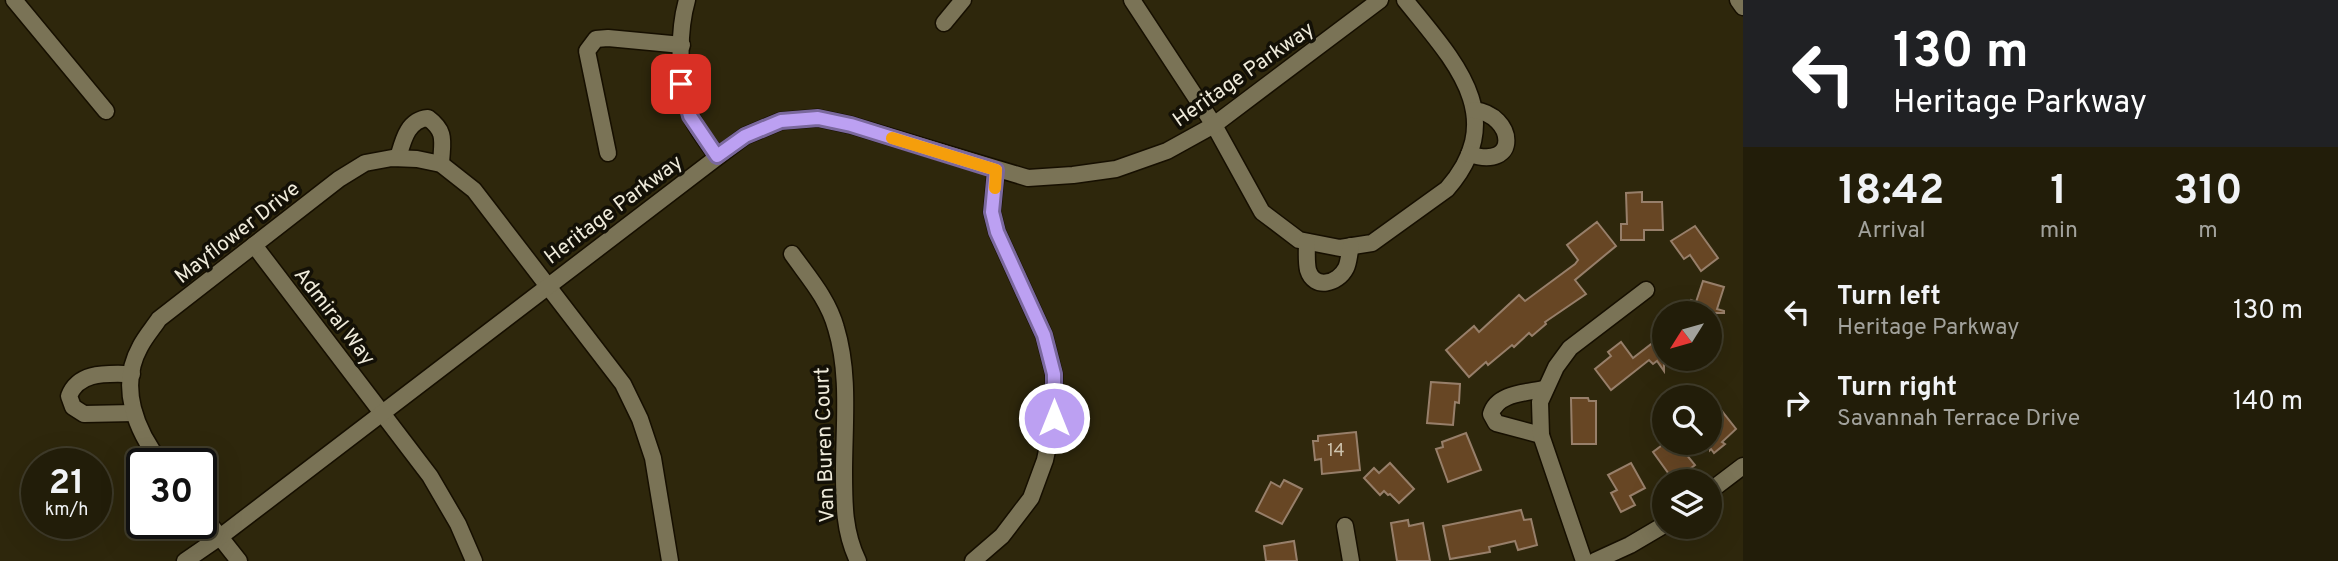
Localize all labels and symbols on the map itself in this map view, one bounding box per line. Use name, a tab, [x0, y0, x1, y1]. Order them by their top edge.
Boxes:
street label: Heritage Parkway	[1168, 16, 1320, 134]
pin	[651, 54, 711, 114]
street label: Heritage Parkway	[539, 149, 689, 271]
street label: Mayflower Drive	[170, 176, 306, 290]
street label: Admiral Way	[287, 263, 380, 371]
north arrow	[1652, 301, 1722, 371]
street label: Van Buren Court	[809, 367, 842, 523]
position arrow	[1017, 381, 1091, 455]
house number: 14	[1327, 440, 1345, 463]
speed limit sign: 30	[126, 448, 217, 539]

